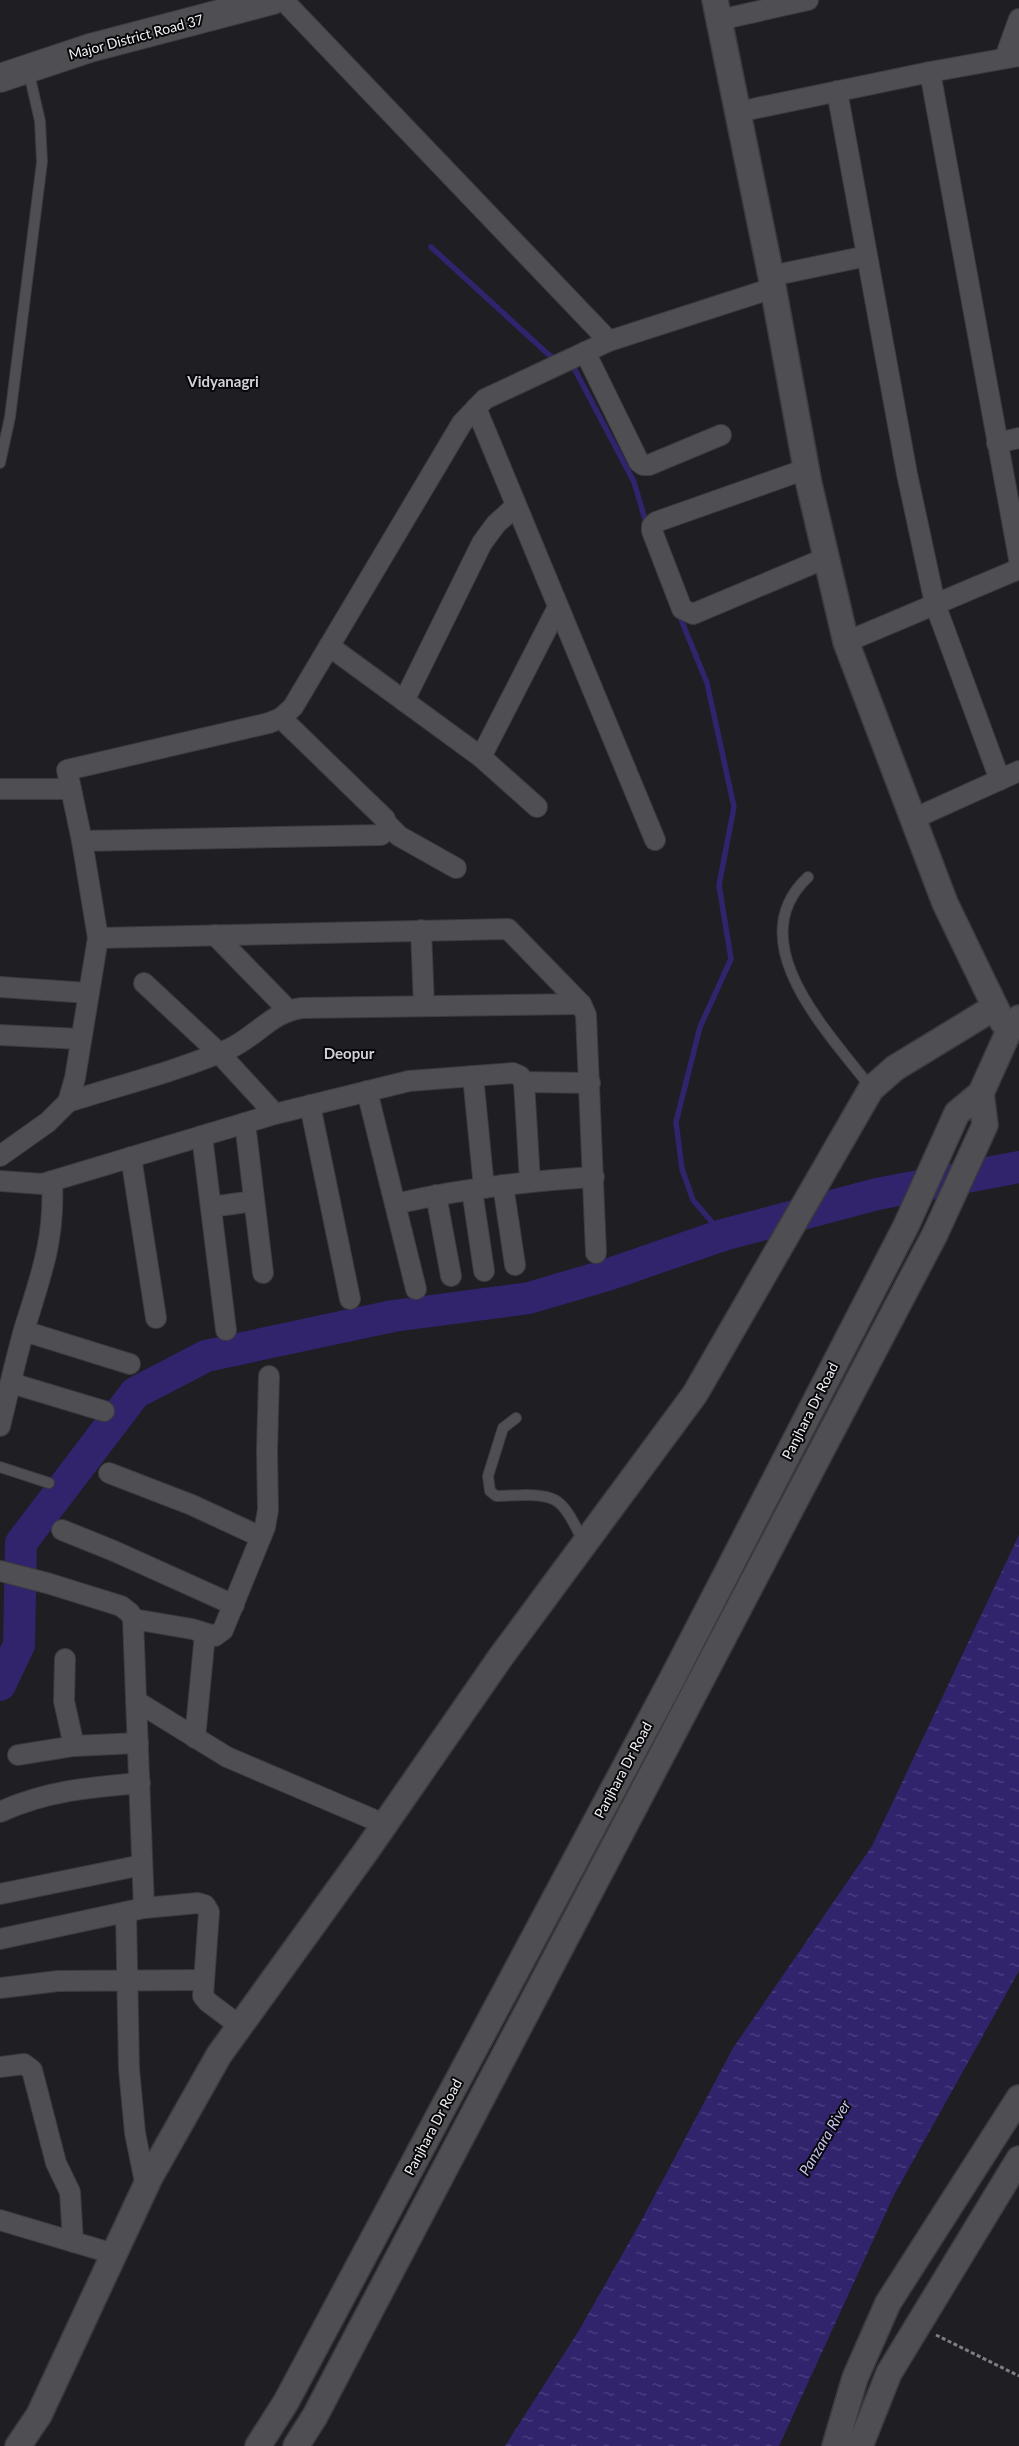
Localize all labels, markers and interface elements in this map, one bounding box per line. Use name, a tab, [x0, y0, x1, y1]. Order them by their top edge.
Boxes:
street label: Major District Road 37	[67, 10, 205, 63]
district label: Vidyanagri	[186, 372, 259, 390]
district label: Deopur	[324, 1044, 375, 1062]
street label: Panjhara Dr Road	[778, 1359, 841, 1462]
street label: Panjhara Dr Road	[590, 1719, 655, 1821]
street label: Panjhara Dr Road	[400, 2076, 465, 2178]
water label: Panzara River	[795, 2096, 854, 2178]

